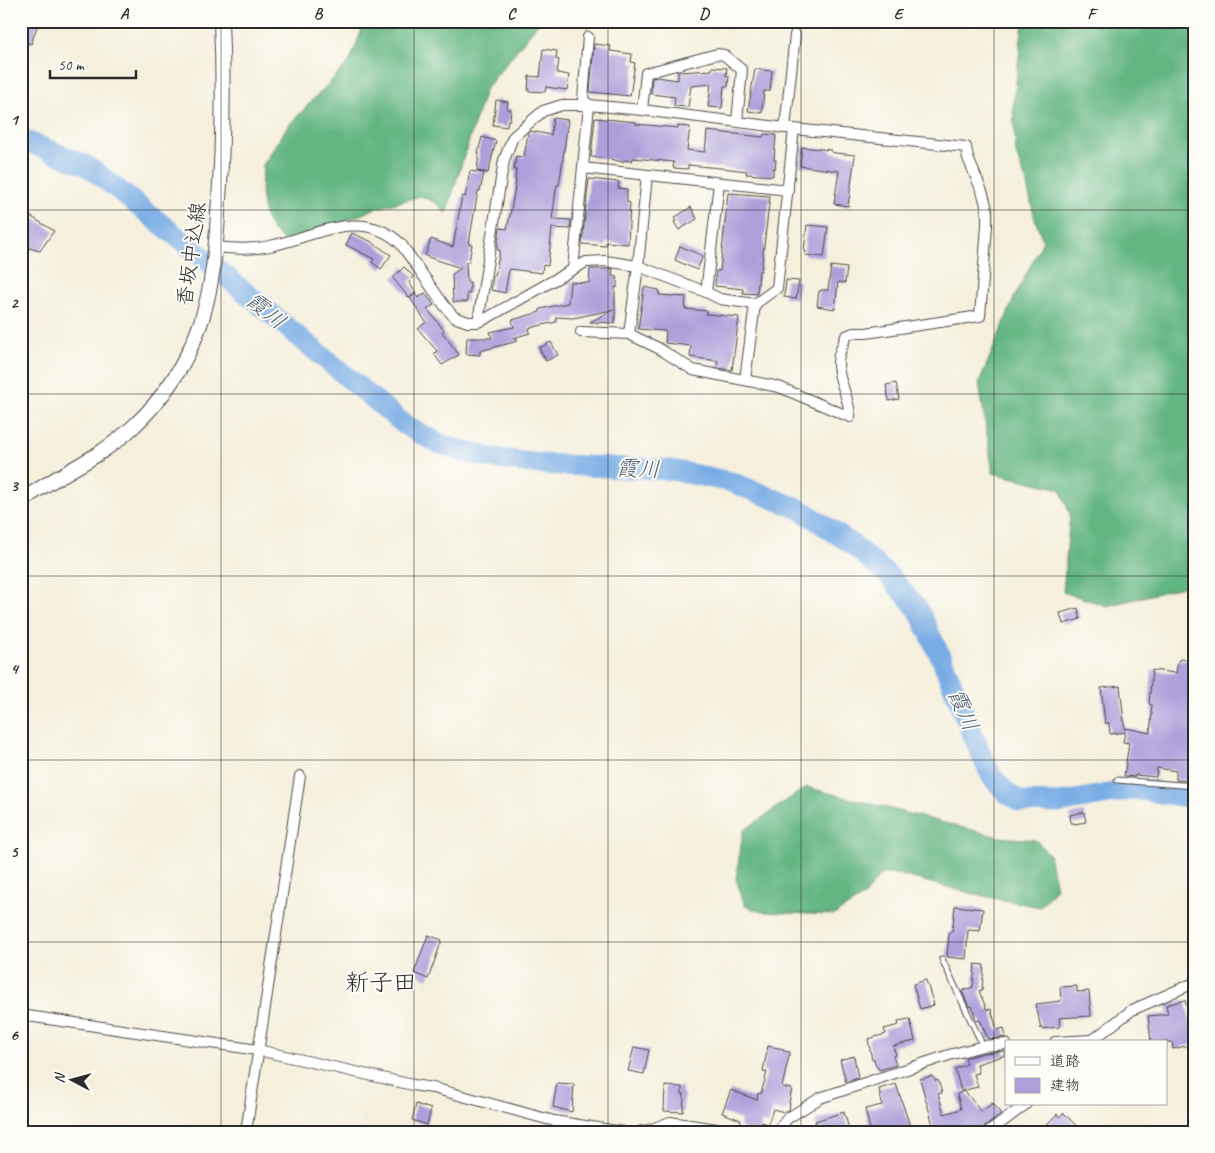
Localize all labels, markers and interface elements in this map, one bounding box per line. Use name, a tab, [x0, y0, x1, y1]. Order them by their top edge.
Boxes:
text: A	[120, 4, 130, 24]
text: B	[314, 4, 324, 24]
text: C	[507, 4, 517, 24]
text: D	[699, 4, 710, 24]
text: E	[894, 4, 905, 24]
text: F	[1087, 4, 1098, 24]
scale bar	[50, 48, 136, 80]
text: 50 m	[58, 56, 85, 75]
text: 1	[10, 110, 19, 130]
street label: 香坂中込線	[171, 200, 211, 308]
water label: 霞川	[240, 286, 292, 336]
text: 2	[10, 293, 19, 313]
water label: 霞川	[616, 454, 660, 484]
text: 3	[10, 476, 19, 496]
text: 4	[10, 659, 19, 679]
water label: 霞川	[941, 684, 985, 736]
text: 5	[11, 842, 20, 862]
district label: 新子田	[345, 967, 417, 997]
text: 6	[10, 1025, 19, 1045]
legend	[1005, 1040, 1168, 1106]
text: 道路	[1050, 1052, 1080, 1071]
north arrow	[48, 1056, 98, 1106]
text: N	[51, 1071, 69, 1084]
text: 建物	[1050, 1076, 1080, 1095]

